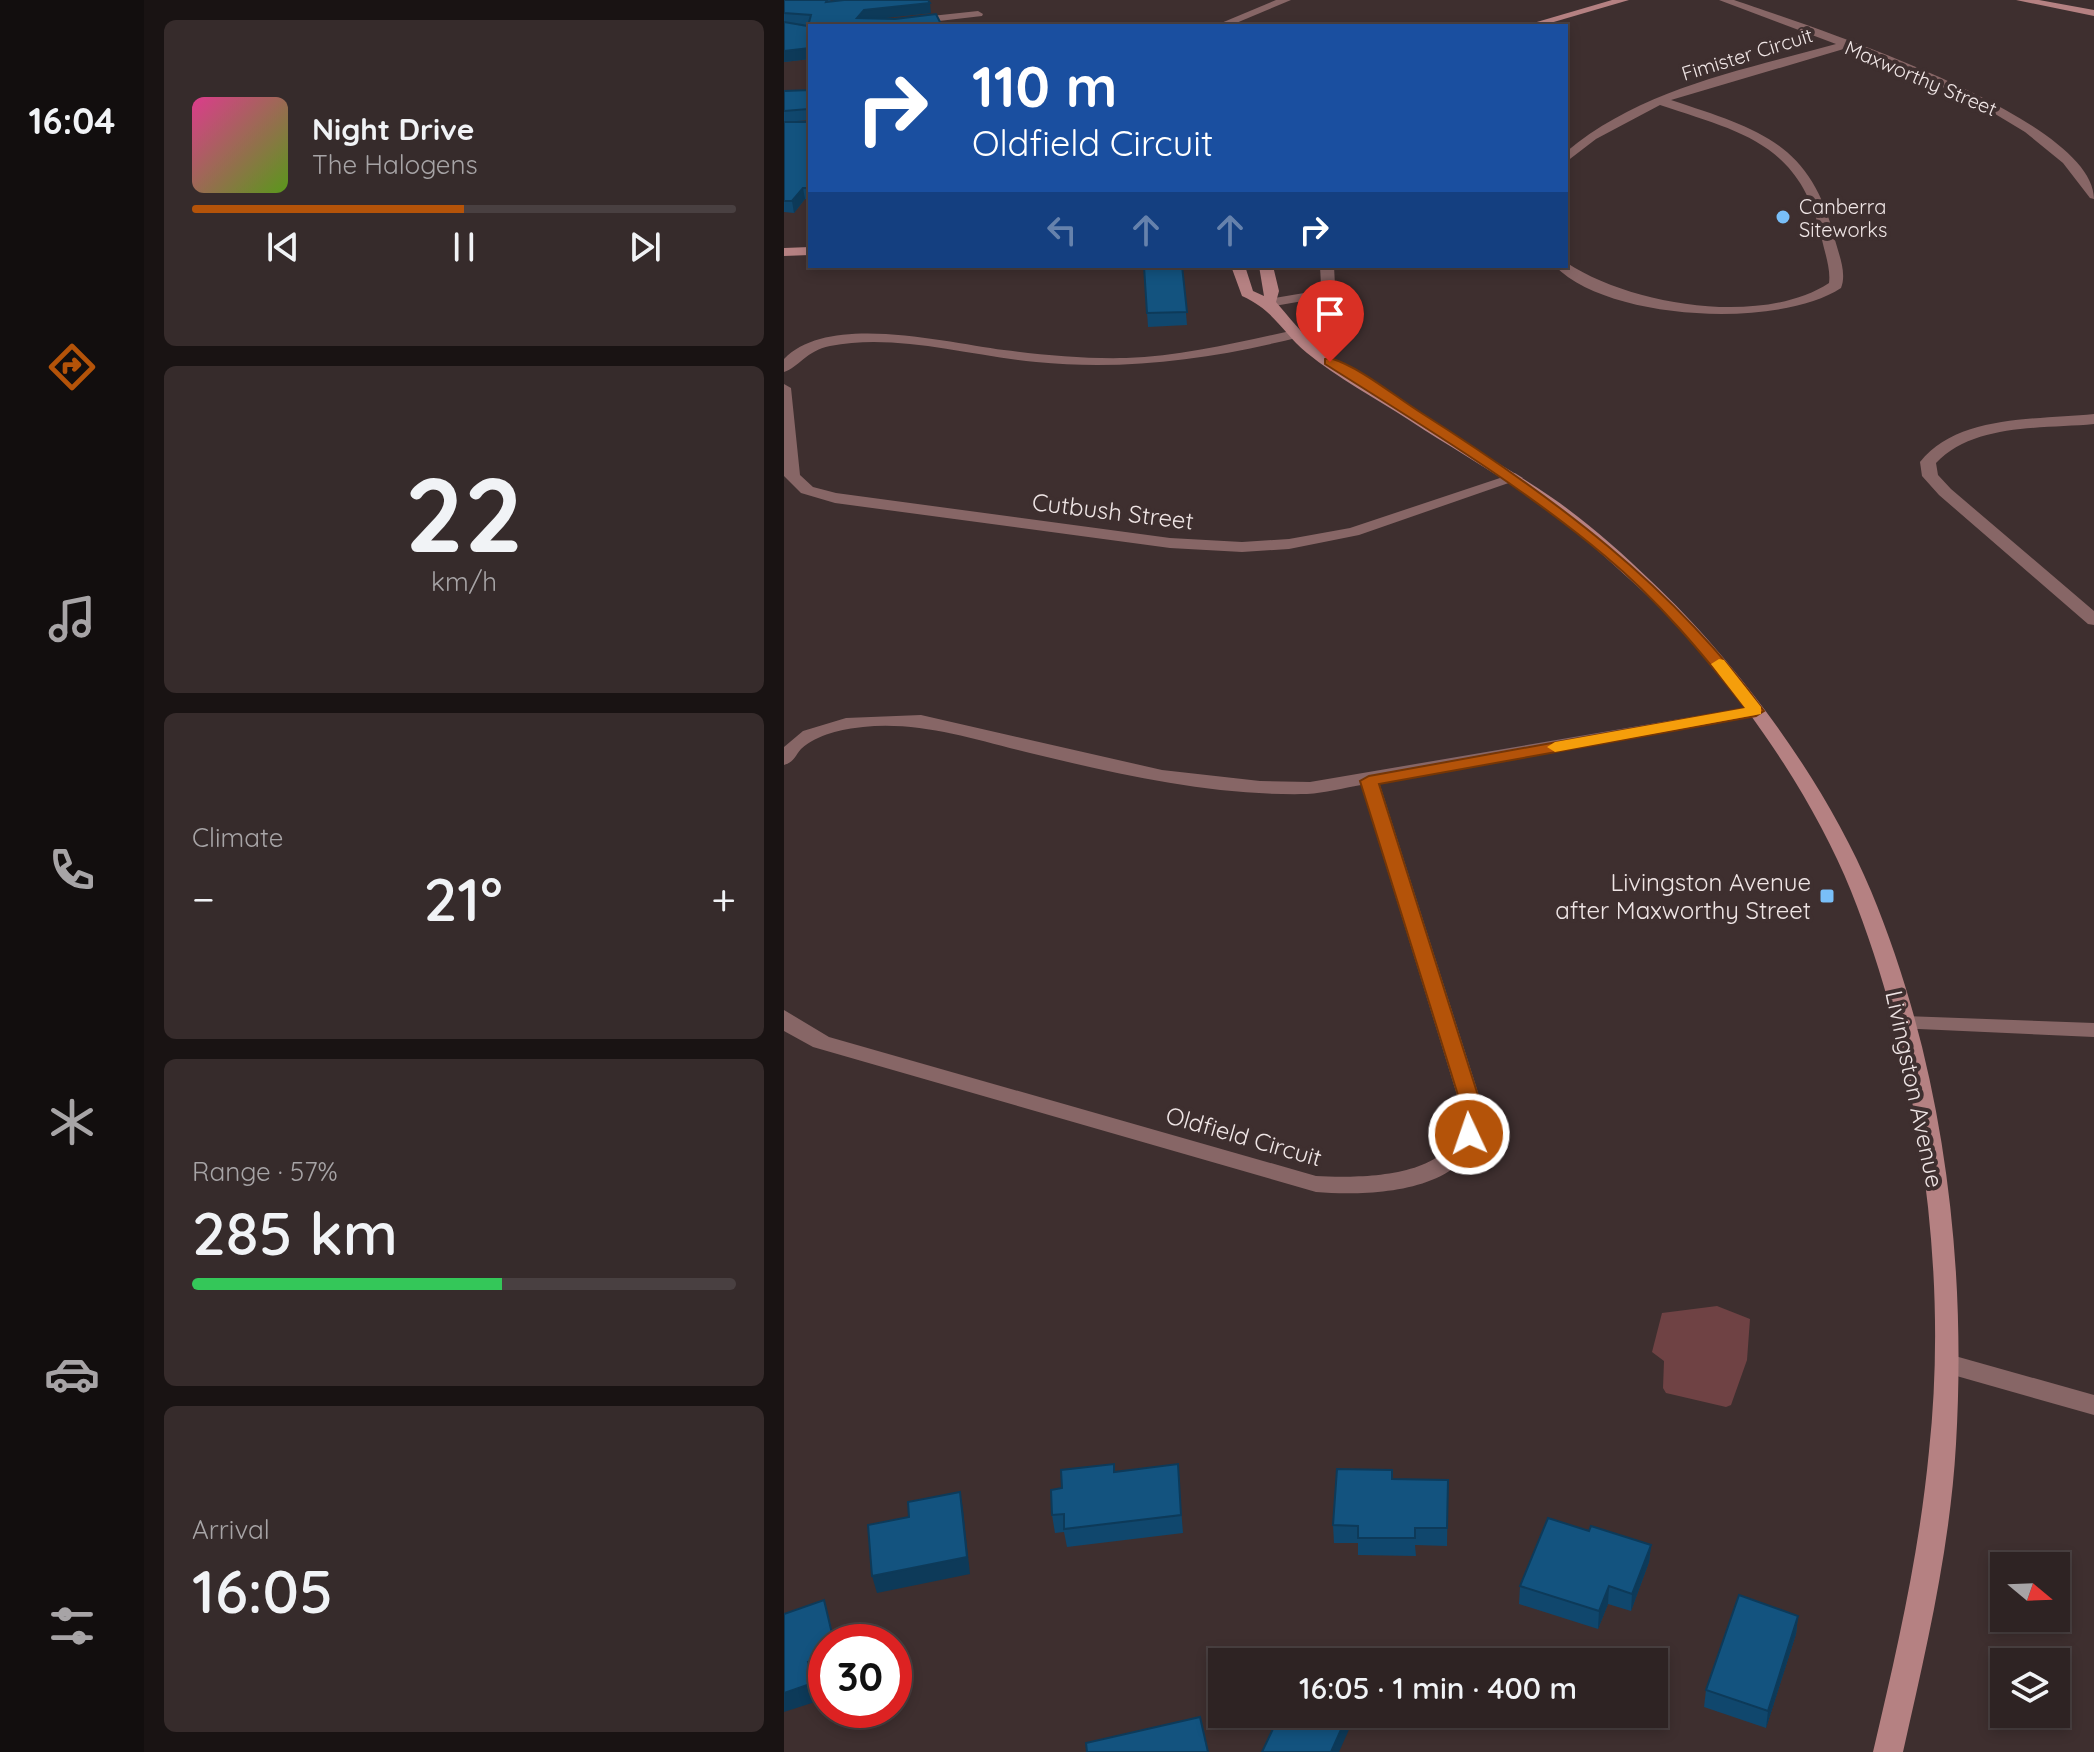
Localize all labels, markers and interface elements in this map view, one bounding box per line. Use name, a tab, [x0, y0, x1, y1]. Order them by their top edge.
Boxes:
street label: Fimister Circuit	[1678, 22, 1816, 86]
street label: Maxworthy Street	[1841, 35, 2001, 121]
text: 110 m	[972, 51, 1117, 121]
icon: right	[840, 56, 944, 160]
text: 16:04	[28, 98, 116, 143]
text: Night Drive	[312, 110, 474, 148]
text: Oldfield Circuit	[972, 120, 1213, 165]
text: The Halogens	[312, 148, 478, 181]
place label: Canberra Siteworks	[1799, 194, 1887, 242]
icon: left	[1040, 208, 1084, 252]
icon: ahead	[1124, 208, 1168, 252]
icon: ahead	[1208, 208, 1252, 252]
icon: right	[1292, 208, 1336, 252]
marker: Canberra Siteworks	[1774, 208, 1792, 226]
icon: previous	[261, 225, 305, 269]
icon: pause	[442, 225, 486, 269]
icon: next	[623, 225, 667, 269]
pin	[1296, 280, 1364, 362]
icon: arrive	[1308, 292, 1352, 336]
icon: directions	[44, 339, 100, 395]
text: 22	[405, 448, 523, 578]
street label: Cutbush Street	[1030, 486, 1196, 536]
text: km/h	[431, 565, 497, 598]
icon: music	[44, 591, 100, 647]
text: Climate	[192, 821, 283, 854]
icon: phone	[44, 842, 100, 898]
text: 21°	[423, 861, 503, 936]
place label: Livingston Avenue after Maxworthy Street	[1555, 867, 1811, 925]
text: −	[192, 871, 215, 926]
text: +	[711, 871, 736, 926]
marker: Livingston Avenue after Maxworthy Street	[1818, 887, 1836, 905]
street label: Livingston Avenue	[1879, 988, 1951, 1190]
position arrow	[1427, 1092, 1511, 1176]
icon: climate	[44, 1094, 100, 1150]
street label: Oldfield Circuit	[1163, 1099, 1325, 1173]
text: Range · 57%	[192, 1155, 338, 1188]
text: 285 km	[192, 1195, 398, 1270]
icon: car	[44, 1346, 100, 1402]
text: Arrival	[192, 1513, 270, 1546]
north arrow	[1990, 1552, 2070, 1632]
map controls	[1990, 1552, 2070, 1728]
text: 16:05	[192, 1553, 333, 1628]
icon: filters	[44, 1598, 100, 1654]
speed limit sign: 30	[808, 1624, 912, 1728]
button: layers	[1990, 1648, 2070, 1728]
text: 16:05 · 1 min · 400 m	[1299, 1669, 1577, 1707]

